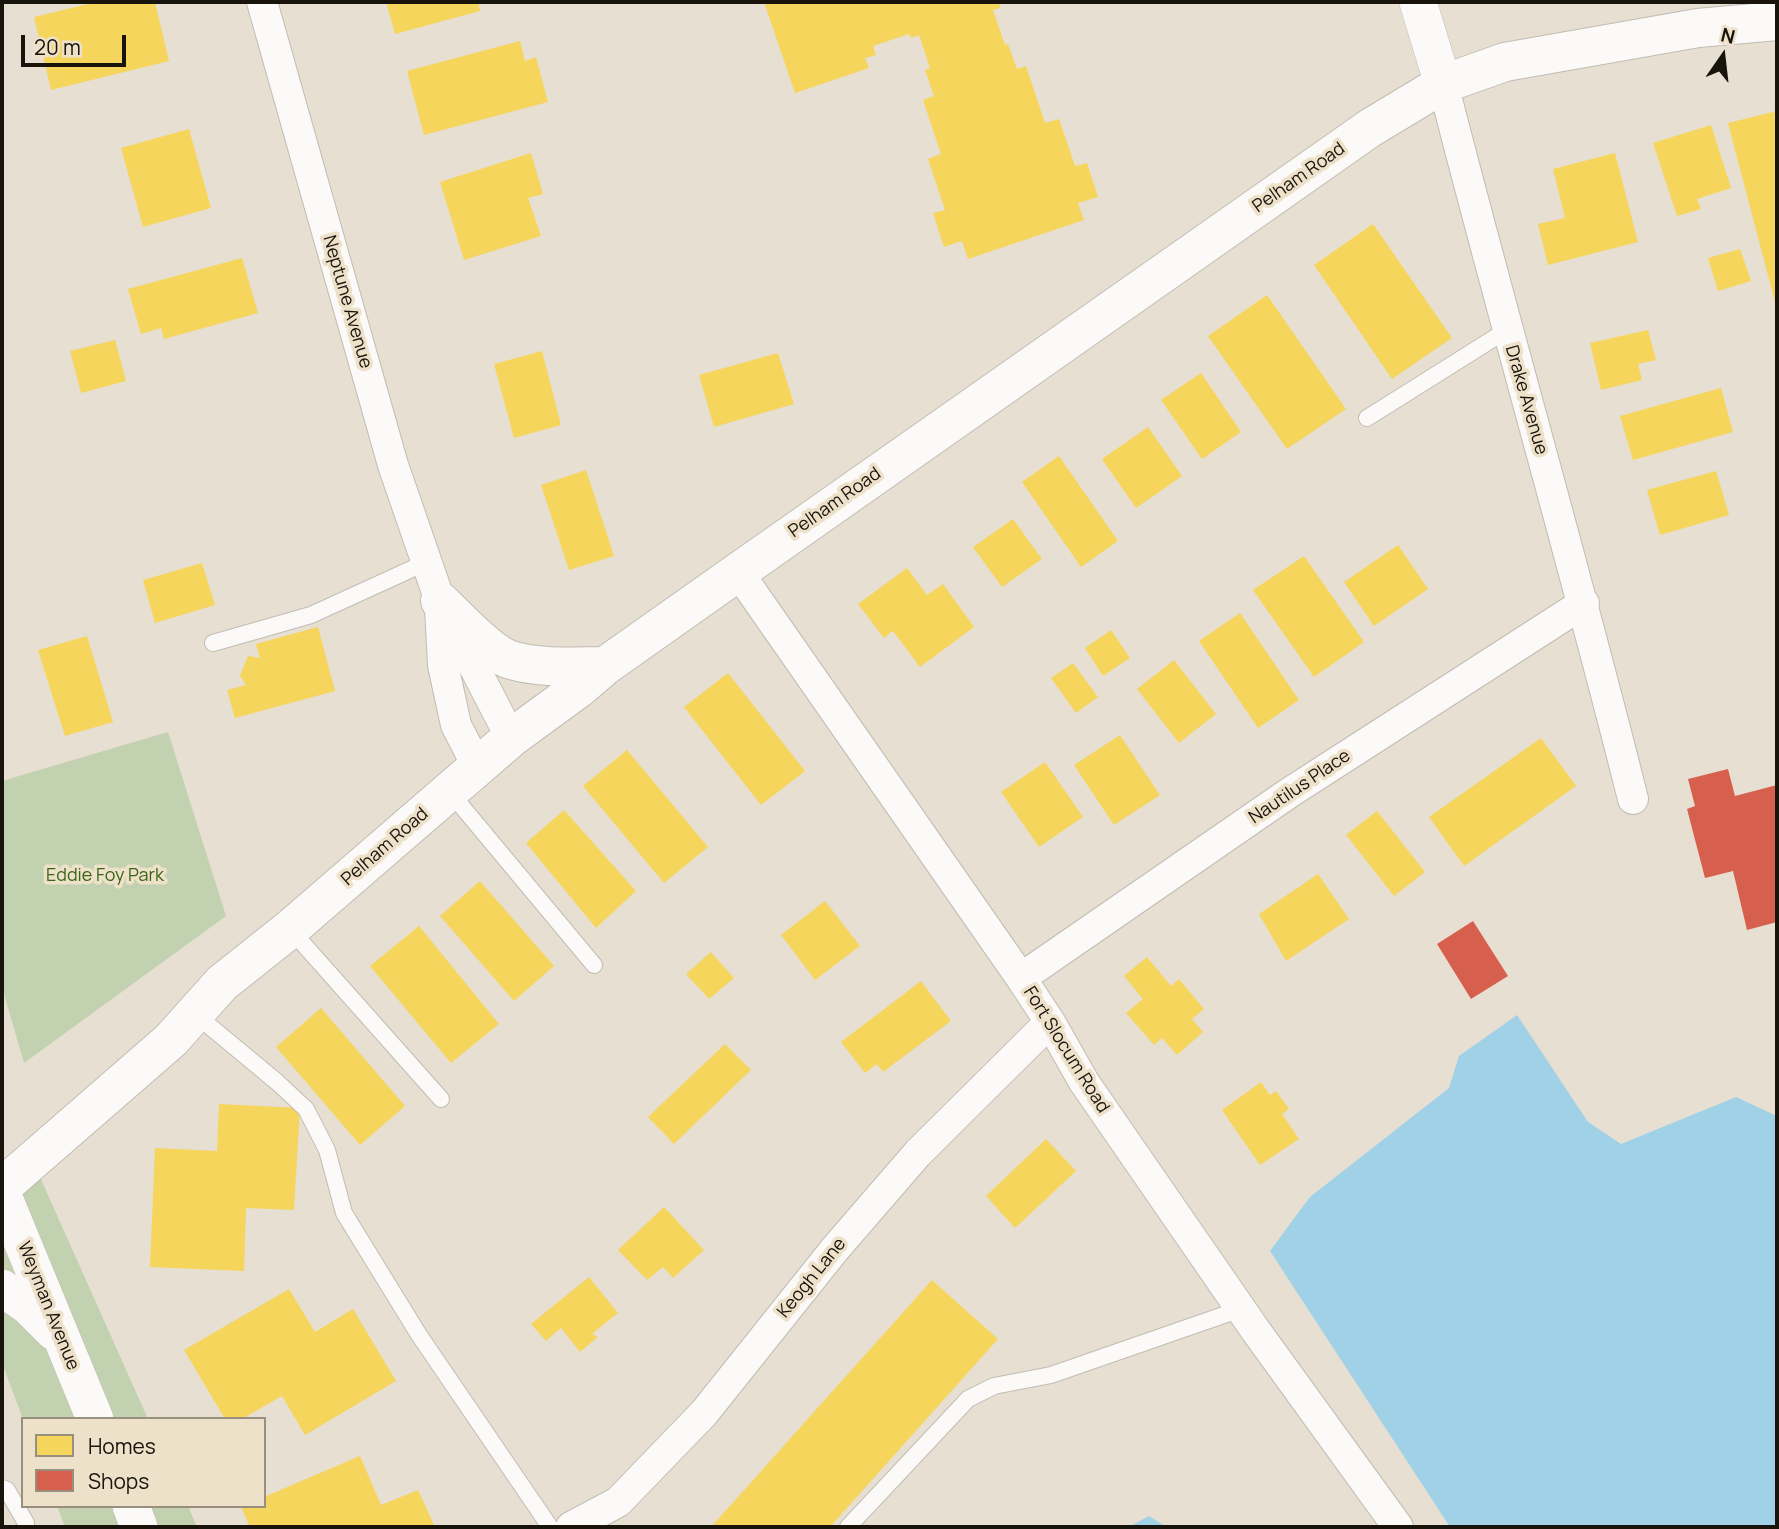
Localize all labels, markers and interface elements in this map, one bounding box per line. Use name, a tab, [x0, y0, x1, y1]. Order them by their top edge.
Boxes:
scale bar	[24, 21, 130, 65]
north arrow	[1688, 21, 1758, 91]
text: N	[1718, 21, 1738, 50]
text: 20 m	[34, 33, 81, 61]
street label: Pelham Road	[1249, 138, 1349, 218]
street label: Neptune Avenue	[318, 233, 376, 371]
street label: Drake Avenue	[1500, 343, 1552, 457]
street label: Pelham Road	[785, 463, 885, 543]
street label: Nautilus Place	[1245, 745, 1355, 829]
street label: Pelham Road	[337, 804, 433, 890]
park label: Eddie Foy Park	[46, 865, 164, 887]
street label: Fort Slocum Road	[1018, 983, 1114, 1117]
street label: Keogh Lane	[773, 1234, 851, 1322]
street label: Weyman Avenue	[12, 1239, 84, 1373]
legend	[21, 1417, 266, 1508]
text: Homes	[88, 1432, 156, 1460]
text: Shops	[88, 1467, 149, 1495]

